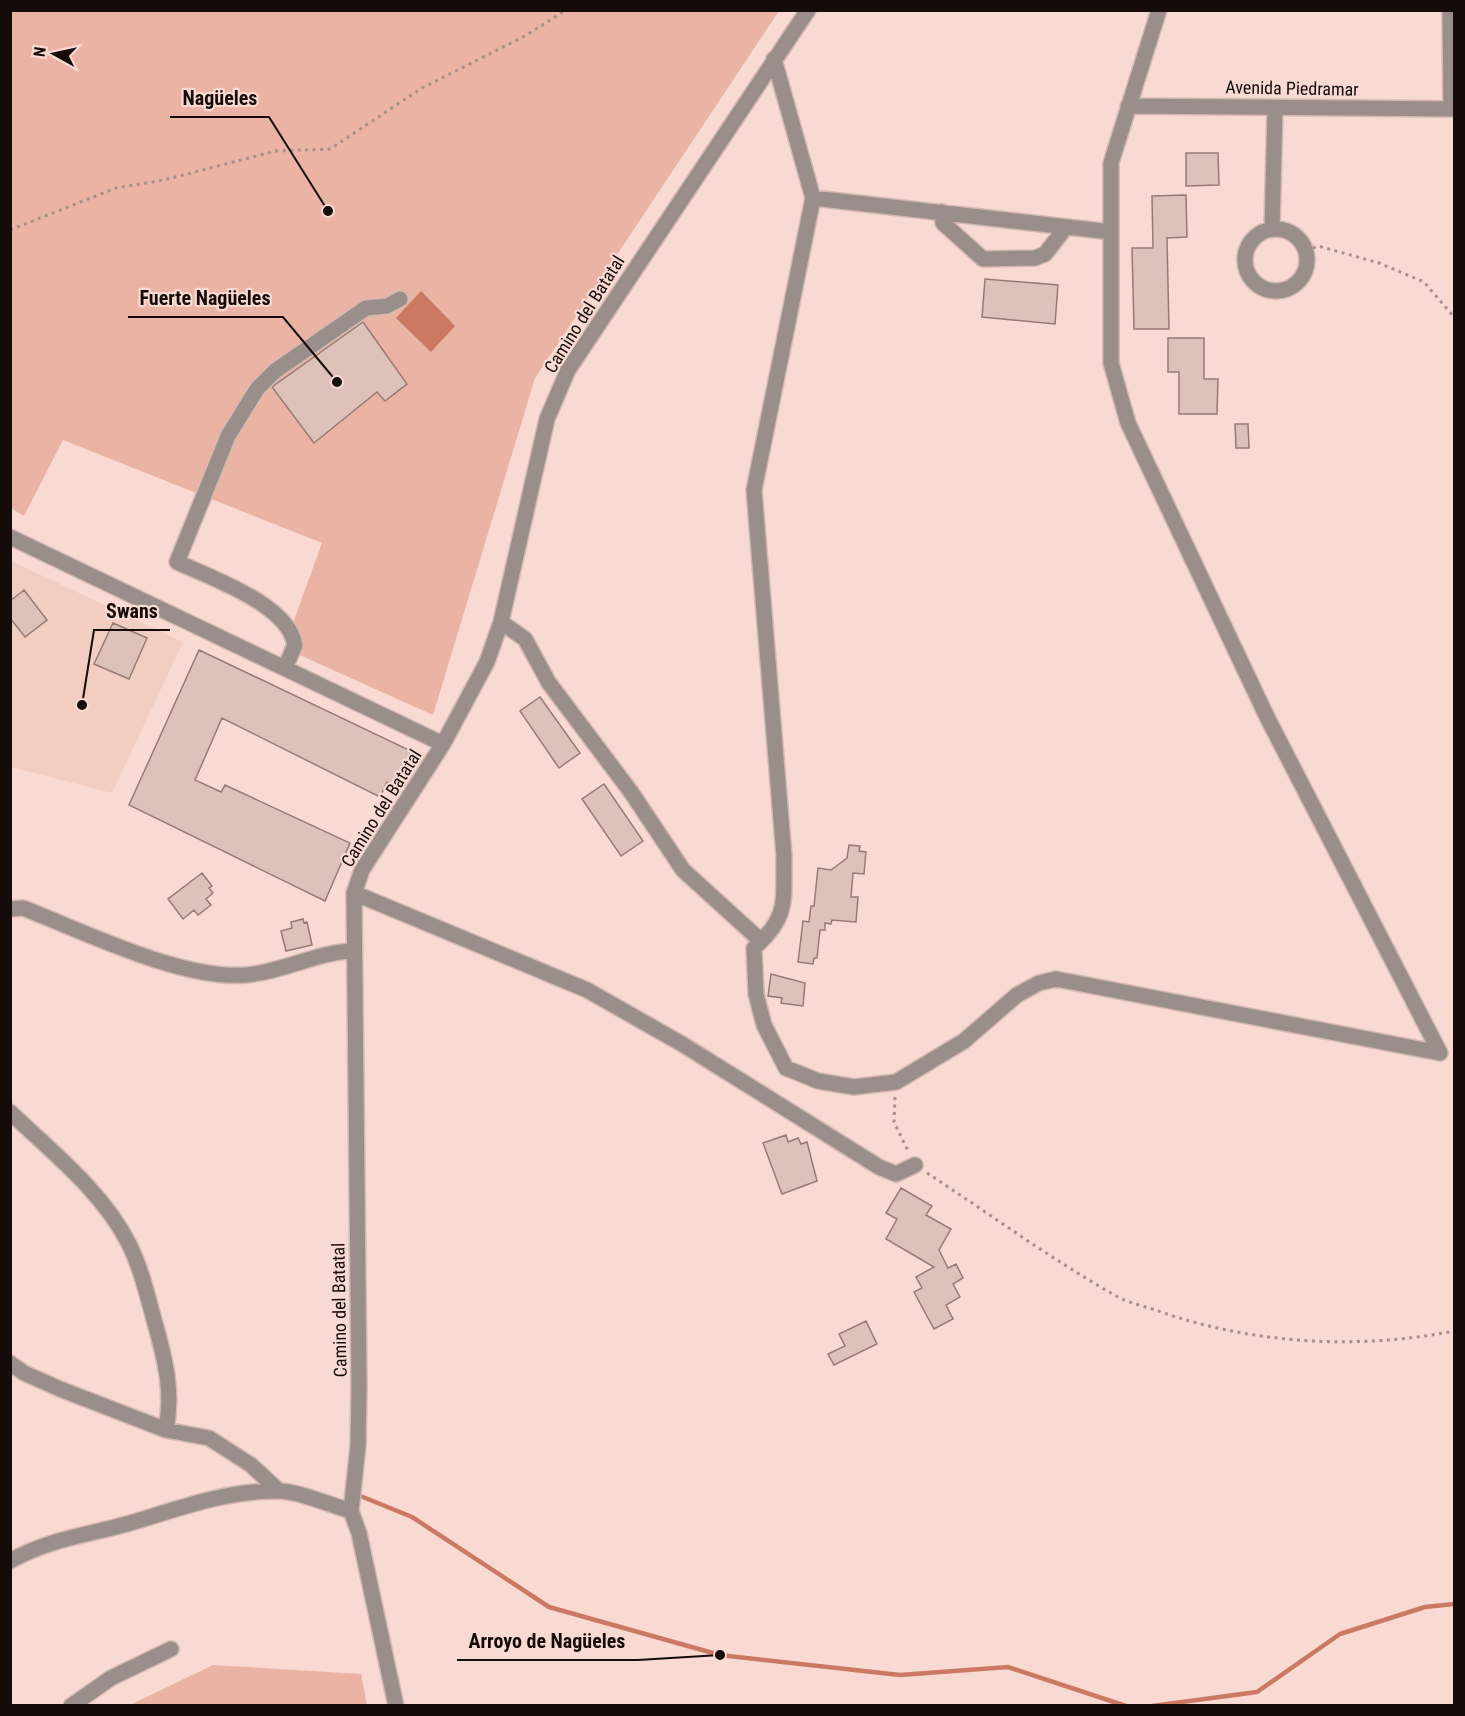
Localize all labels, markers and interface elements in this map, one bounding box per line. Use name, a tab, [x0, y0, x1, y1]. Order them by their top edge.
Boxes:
north arrow	[24, 24, 84, 84]
text: N	[30, 46, 50, 58]
street label: Avenida Piedramar	[1225, 76, 1359, 100]
callout: Nagüeles	[170, 79, 269, 117]
text: Nagüeles	[183, 86, 257, 110]
street label: Camino del Batatal	[539, 251, 629, 377]
callout: Fuerte Nagüeles	[128, 279, 283, 317]
text: Fuerte Nagüeles	[140, 286, 270, 310]
callout: Swans	[94, 592, 170, 630]
text: Swans	[106, 599, 158, 623]
street label: Camino del Batatal	[336, 745, 426, 871]
street label: Camino del Batatal	[327, 1243, 351, 1377]
callout: Arroyo de Nagüeles	[457, 1622, 638, 1660]
text: Arroyo de Nagüeles	[469, 1629, 625, 1653]

